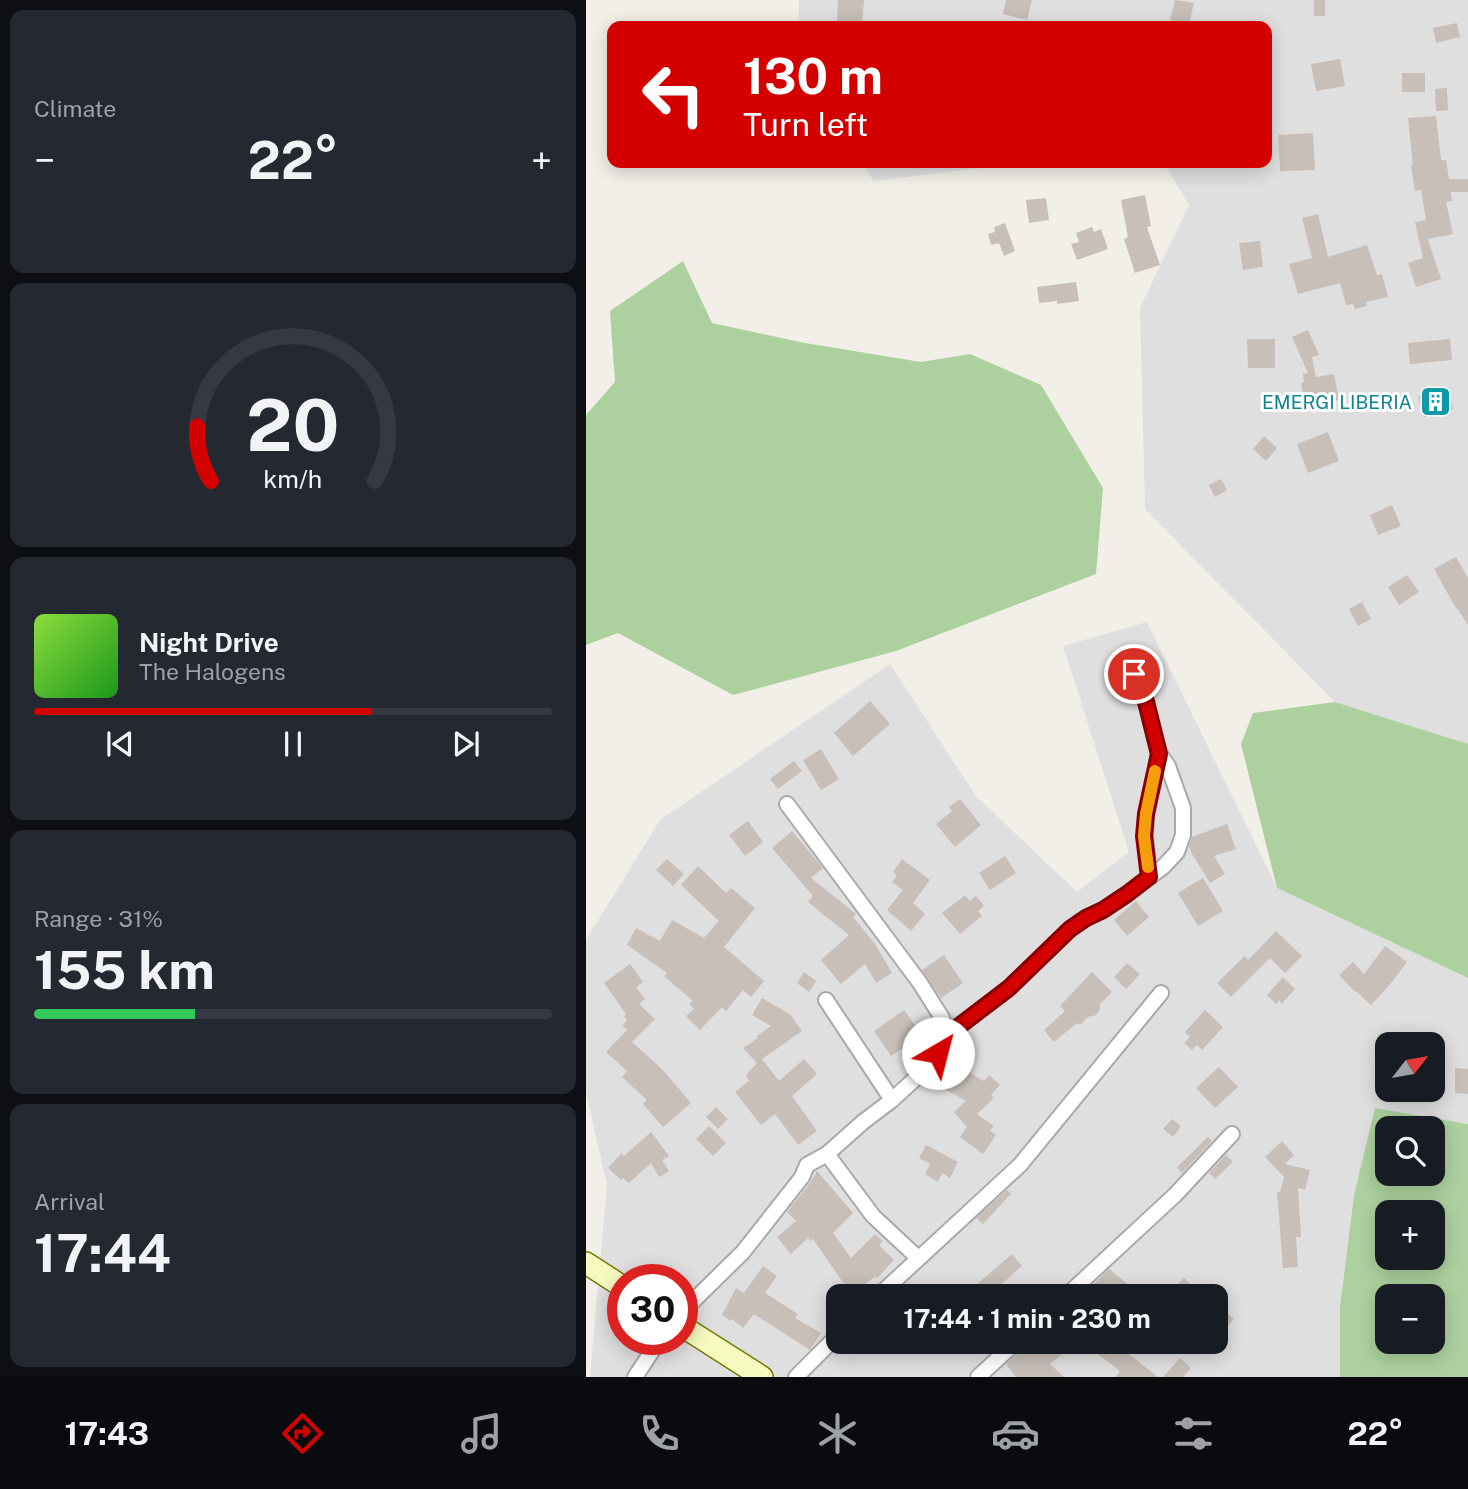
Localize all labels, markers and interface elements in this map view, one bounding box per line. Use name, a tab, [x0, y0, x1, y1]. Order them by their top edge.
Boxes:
text: 130 m	[743, 47, 883, 105]
icon: left	[628, 49, 719, 140]
text: Climate	[34, 95, 116, 122]
text: Turn left	[743, 106, 868, 143]
text: 22°	[248, 130, 338, 191]
text: −	[34, 138, 55, 183]
text: +	[531, 138, 552, 183]
text: 20	[246, 383, 340, 468]
building icon: EMERGI LIBERIA	[1418, 385, 1452, 419]
place label: EMERGI LIBERIA	[1262, 391, 1412, 413]
text: km/h	[264, 464, 322, 494]
text: Night Drive	[139, 627, 279, 658]
pin	[1104, 644, 1164, 704]
icon: arrive	[1115, 655, 1153, 693]
text: The Halogens	[139, 658, 286, 685]
icon: previous	[101, 725, 139, 763]
icon: pause	[274, 725, 312, 763]
icon: next	[447, 725, 485, 763]
text: Range · 31%	[34, 905, 163, 932]
text: 155 km	[34, 940, 215, 1001]
position arrow	[901, 1016, 975, 1090]
north arrow	[1375, 1032, 1445, 1102]
map controls	[1375, 1032, 1445, 1354]
button: search	[1375, 1116, 1445, 1186]
text: Arrival	[34, 1188, 105, 1215]
button: +	[1375, 1200, 1445, 1270]
text: 17:44	[34, 1223, 171, 1284]
speed limit sign: 30	[607, 1264, 698, 1355]
button: −	[1375, 1284, 1445, 1354]
text: 17:44 · 1 min · 230 m	[903, 1303, 1151, 1334]
icon: directions	[278, 1409, 327, 1458]
icon: music	[457, 1409, 506, 1458]
icon: phone	[635, 1409, 684, 1458]
icon: climate	[813, 1409, 862, 1458]
icon: car	[991, 1409, 1040, 1458]
icon: filters	[1169, 1409, 1218, 1458]
text: 17:43	[65, 1415, 149, 1452]
text: 22°	[1348, 1415, 1403, 1452]

